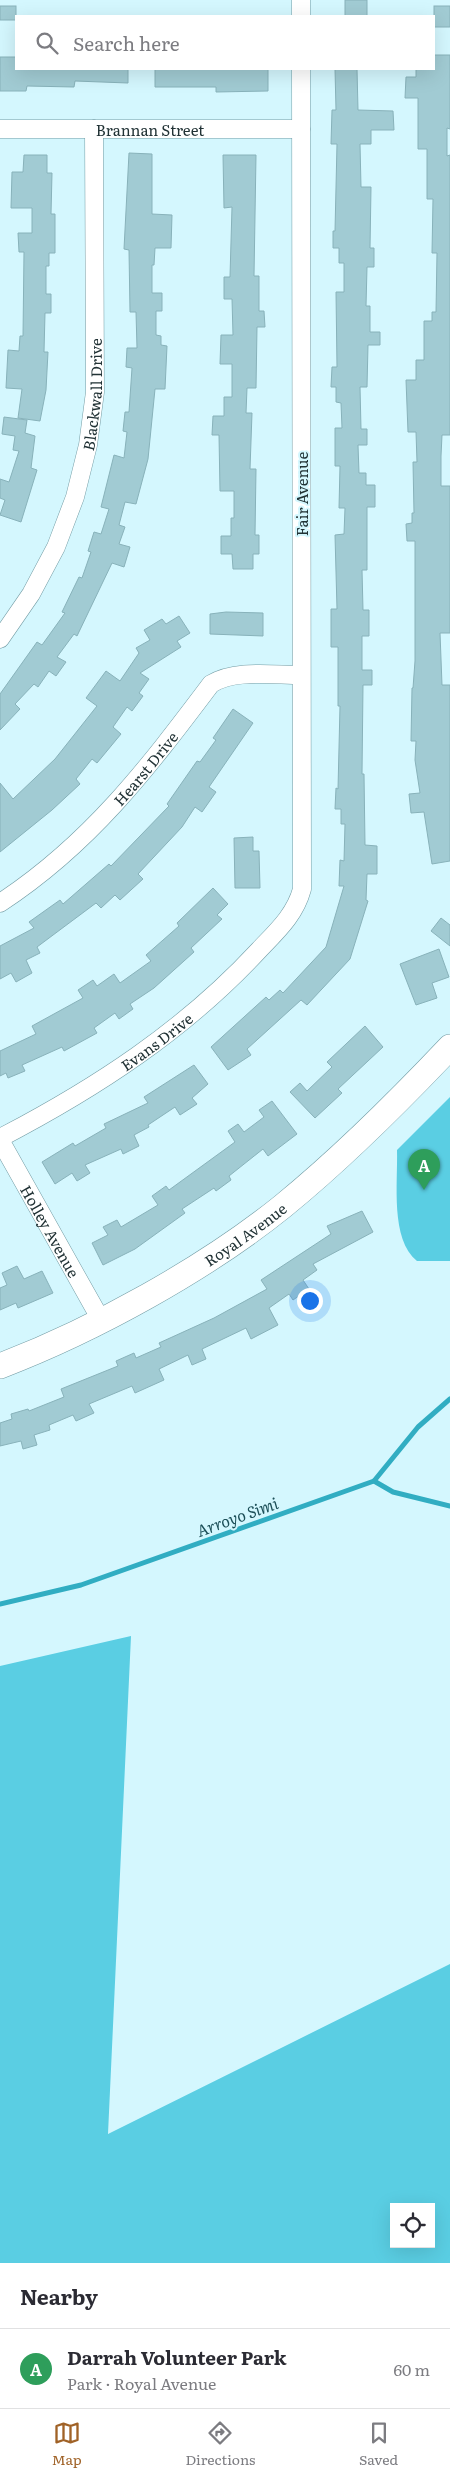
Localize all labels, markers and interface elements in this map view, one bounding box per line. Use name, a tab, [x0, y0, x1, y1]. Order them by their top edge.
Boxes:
search box	[15, 15, 435, 70]
icon: search	[33, 29, 61, 57]
text: Search here	[73, 29, 180, 57]
street label: Brannan Street	[96, 118, 204, 141]
street label: Blackwall Drive	[76, 338, 107, 453]
street label: Fair Avenue	[290, 452, 313, 536]
street label: Hearst Drive	[107, 726, 183, 810]
street label: Evans Drive	[115, 1006, 197, 1076]
pin: A	[408, 1149, 440, 1190]
street label: Holley Avenue	[16, 1180, 86, 1281]
street label: Royal Avenue	[199, 1196, 291, 1271]
your location	[297, 1288, 323, 1314]
water label: Arroyo Simi	[193, 1490, 281, 1542]
map controls	[390, 2203, 435, 2248]
button: locate	[390, 2203, 435, 2248]
text: Nearby	[20, 2280, 98, 2311]
text: Darrah Volunteer Park	[67, 2343, 287, 2371]
text: A	[30, 2357, 42, 2381]
text: 60 m	[393, 2357, 430, 2381]
text: Park · Royal Avenue	[67, 2371, 216, 2395]
tab: Map	[52, 2419, 82, 2469]
tab: Directions	[185, 2419, 255, 2469]
tab: Saved	[359, 2419, 398, 2469]

